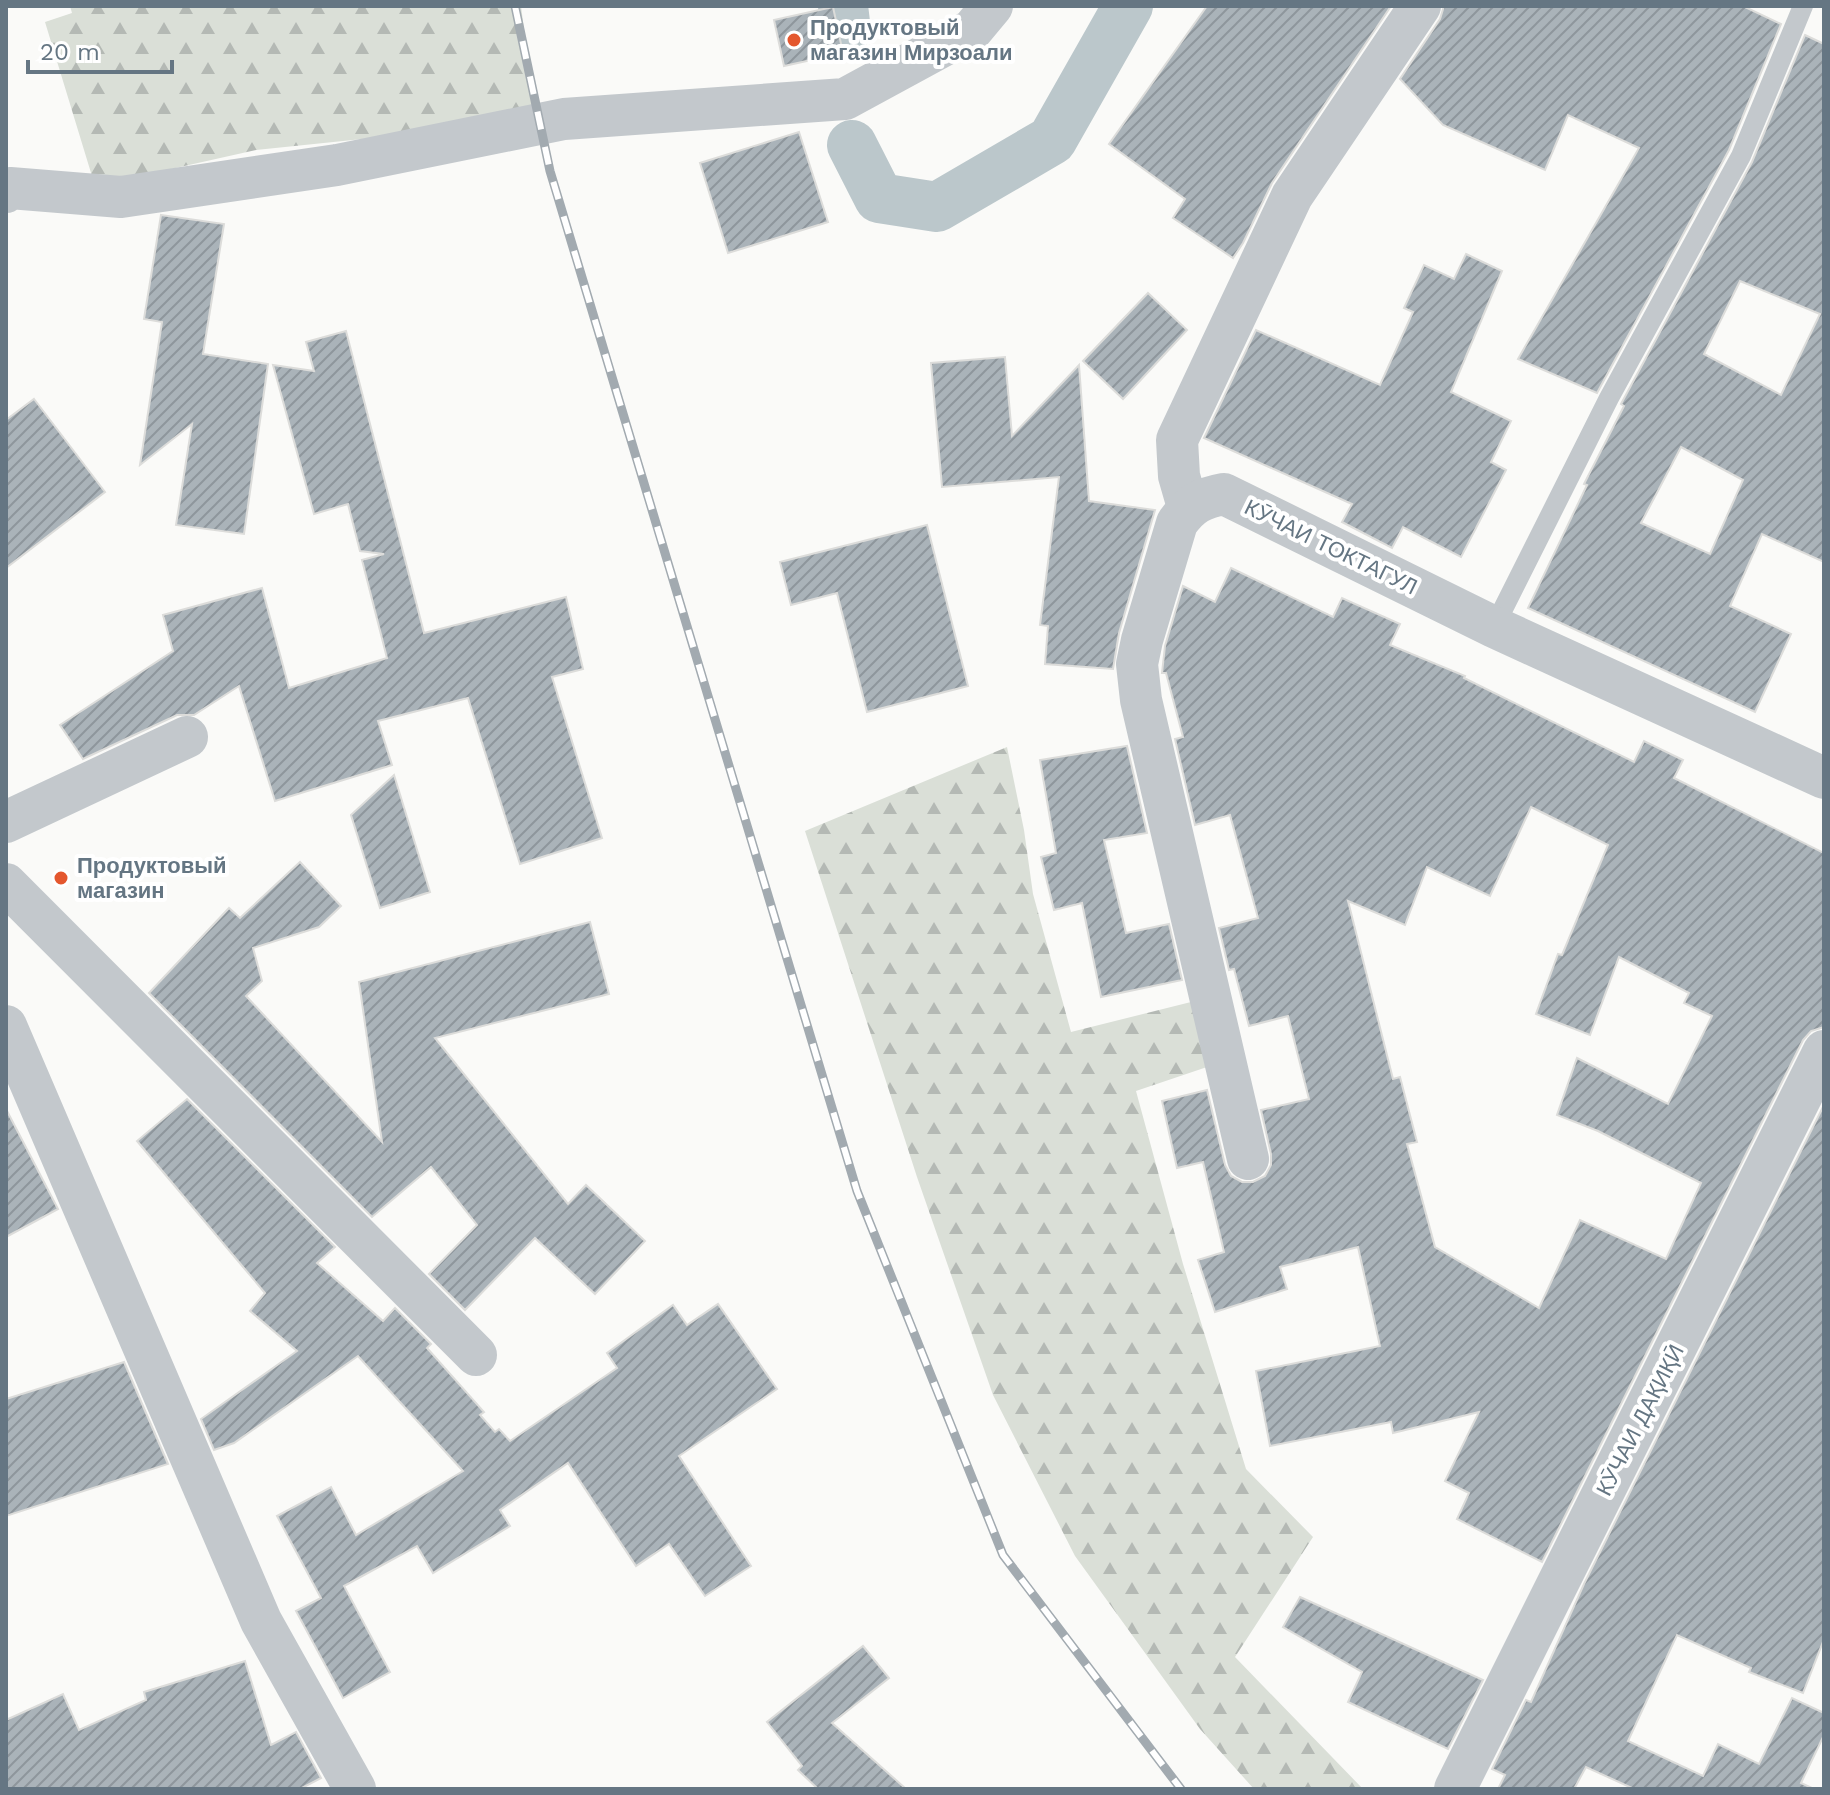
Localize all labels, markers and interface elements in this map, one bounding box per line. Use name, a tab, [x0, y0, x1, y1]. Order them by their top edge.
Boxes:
place label: Продуктовый магазин Мирзоали	[810, 15, 1013, 65]
scale bar	[28, 24, 172, 74]
marker: Продуктовый магазин Мирзоали	[785, 31, 803, 49]
text: 20 m	[40, 38, 100, 66]
street label: КӮЧАИ ТОКТАГУЛ	[1241, 494, 1421, 600]
place label: Продуктовый магазин	[77, 853, 227, 903]
marker: Продуктовый магазин	[52, 869, 70, 887]
street label: КӮЧАИ ДАҚИҚӢ	[1591, 1340, 1689, 1500]

